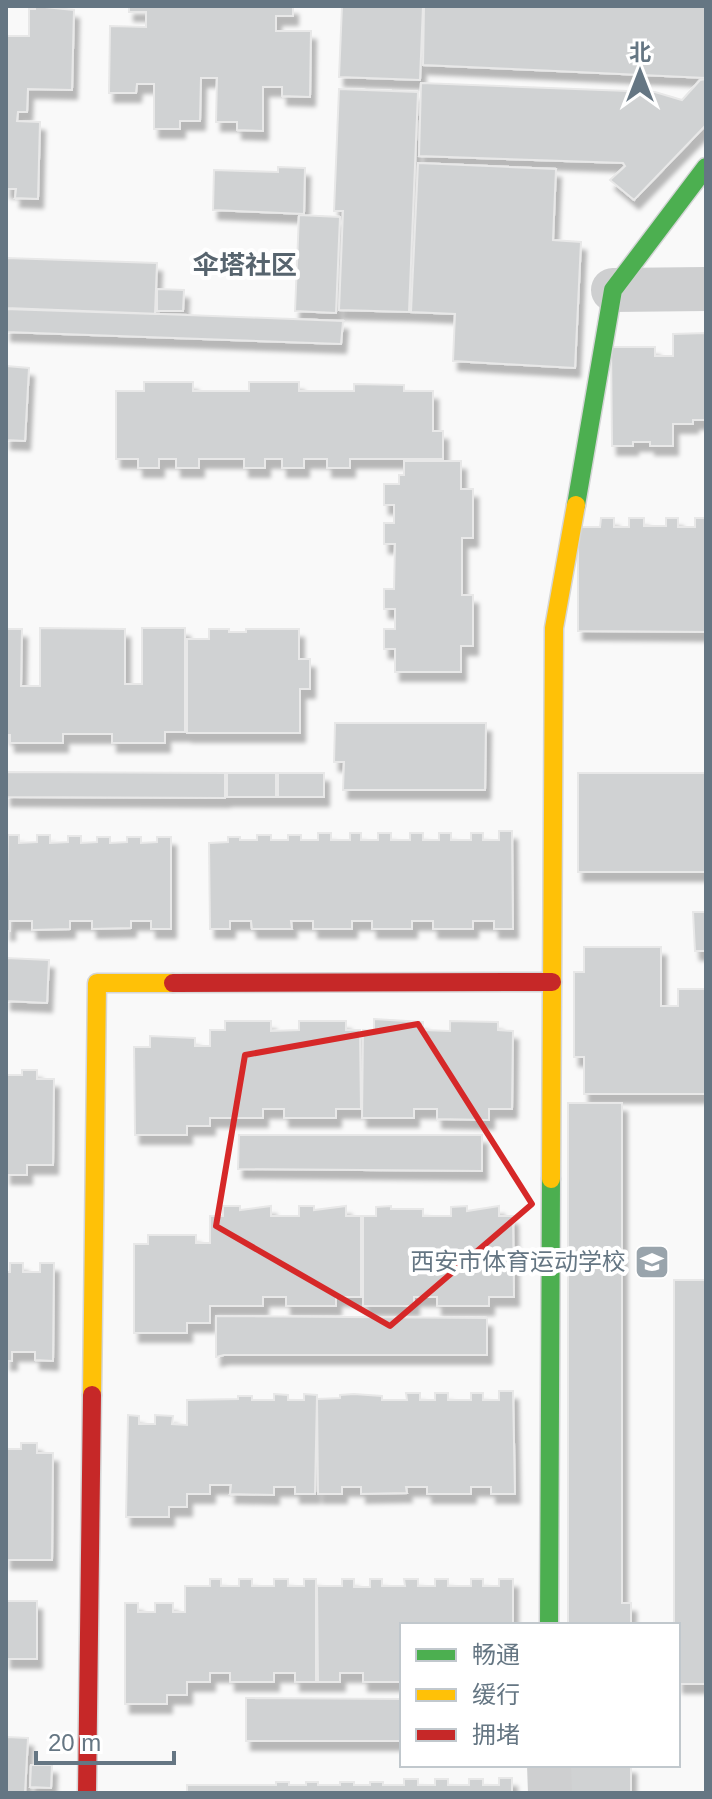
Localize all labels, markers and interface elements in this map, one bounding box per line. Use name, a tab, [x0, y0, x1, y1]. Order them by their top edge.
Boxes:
north arrow	[600, 32, 680, 112]
text: 北	[629, 40, 651, 65]
district label: 伞塔社区	[193, 250, 297, 280]
school or university icon: 西安市体育运动学校	[633, 1243, 671, 1281]
place label: 西安市体育运动学校	[410, 1248, 626, 1275]
legend	[400, 1623, 680, 1767]
text: 畅通	[472, 1641, 520, 1668]
text: 缓行	[472, 1681, 520, 1708]
scale bar	[36, 1715, 174, 1765]
text: 拥堵	[472, 1721, 520, 1748]
text: 20 m	[48, 1729, 101, 1756]

